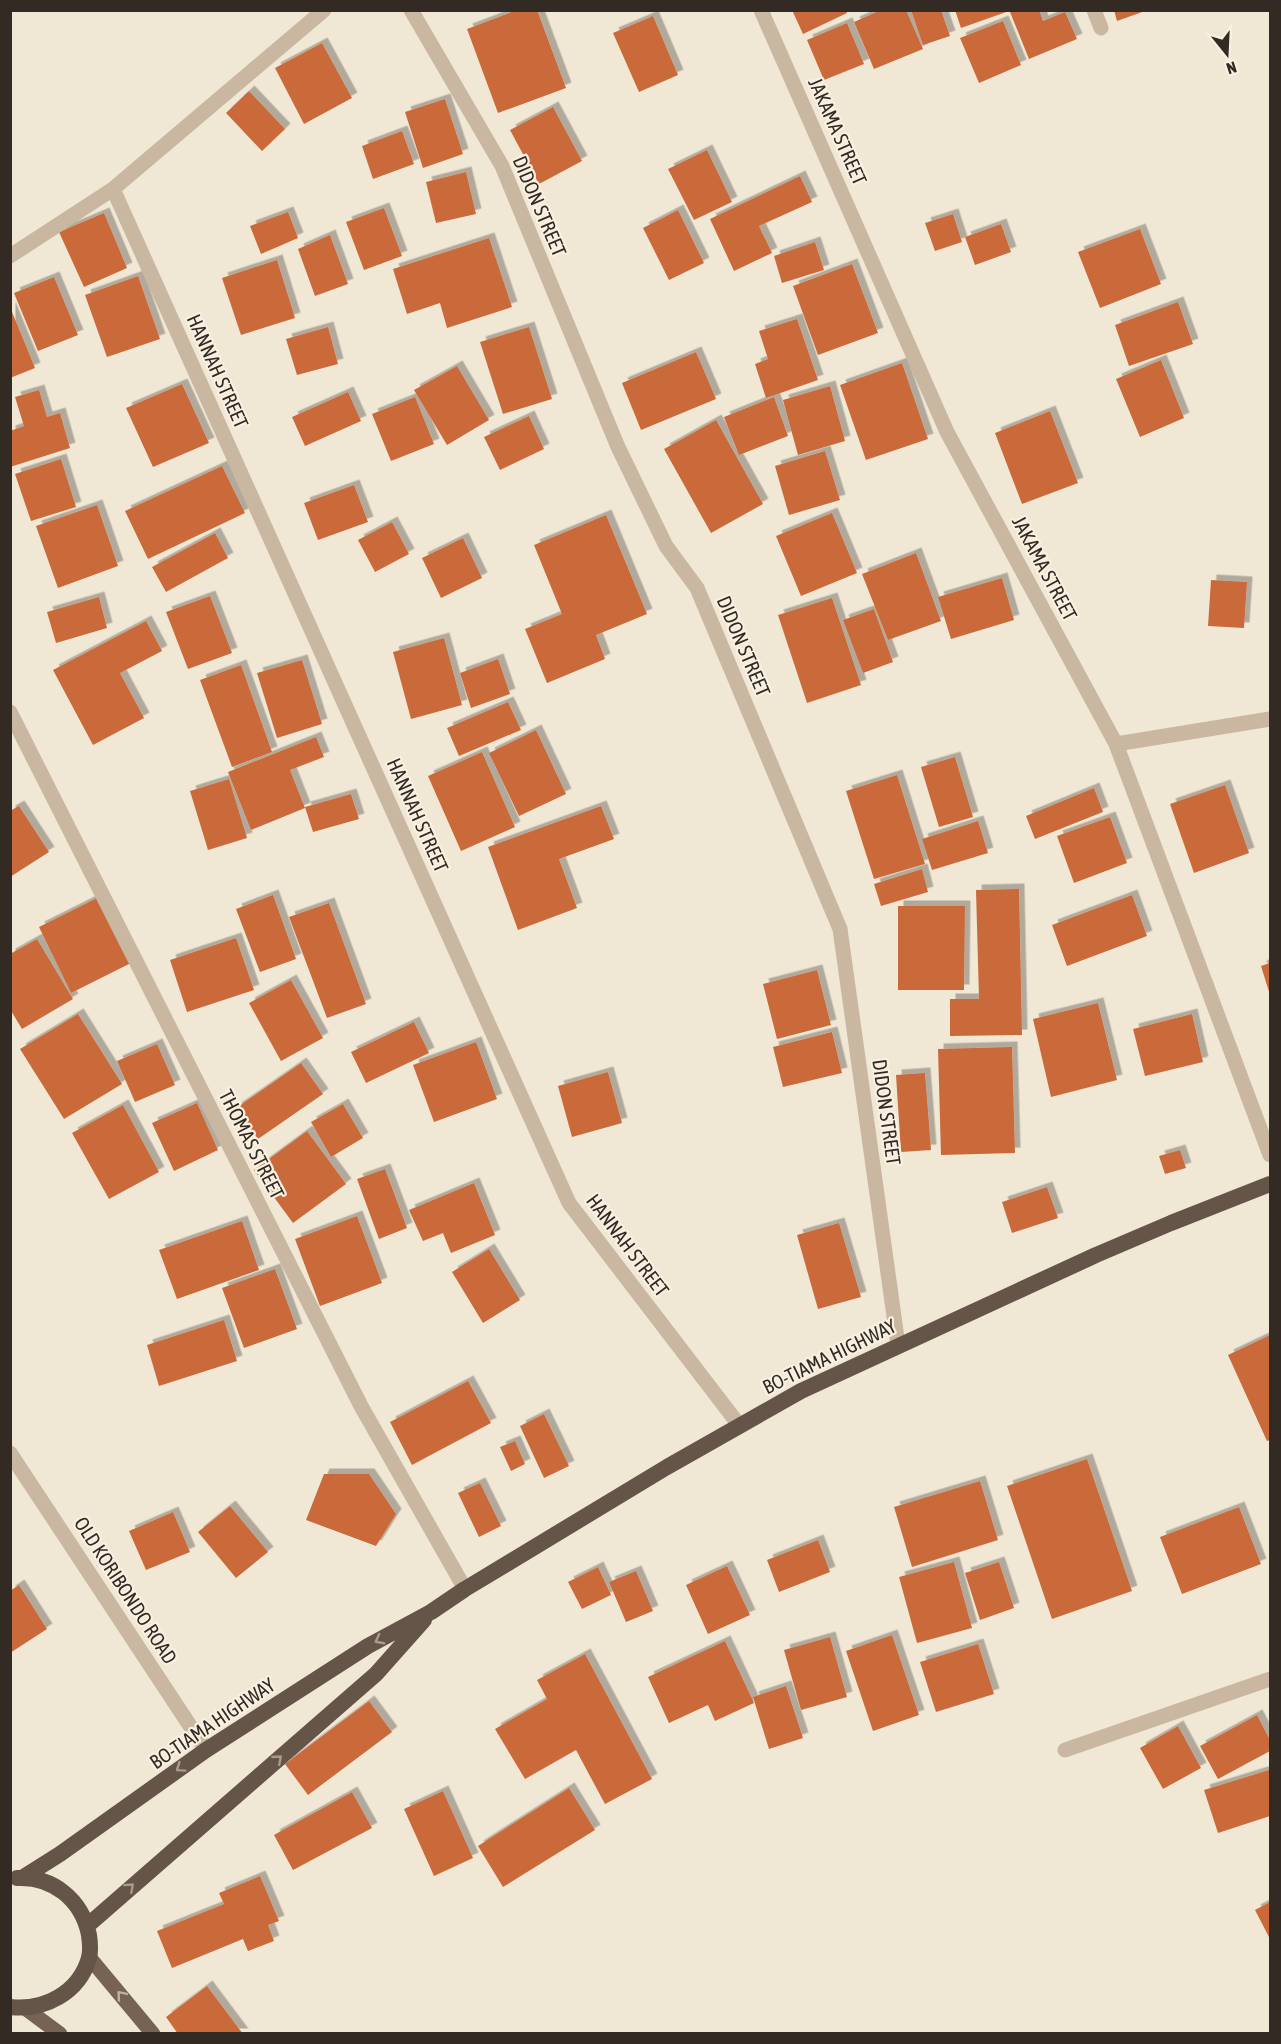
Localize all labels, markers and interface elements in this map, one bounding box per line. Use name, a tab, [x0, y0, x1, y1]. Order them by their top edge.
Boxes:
north arrow	[1197, 24, 1257, 84]
text: N	[1224, 58, 1239, 78]
street label: JAKAMA STREET	[804, 74, 872, 188]
street label: DIDON STREET	[509, 152, 572, 260]
street label: HANNAH STREET	[183, 311, 253, 432]
street label: JAKAMA STREET	[1008, 512, 1082, 624]
street label: DIDON STREET	[713, 592, 776, 700]
street label: HANNAH STREET	[383, 755, 453, 876]
street label: DIDON STREET	[868, 1058, 906, 1167]
street label: THOMAS STREET	[215, 1086, 289, 1203]
street label: HANNAH STREET	[582, 1189, 674, 1301]
street label: BO-TIAMA HIGHWAY	[759, 1314, 900, 1398]
street label: OLD KORIBONDO ROAD	[70, 1512, 182, 1668]
one-way arrow	[375, 1633, 386, 1644]
street label: BO-TIAMA HIGHWAY	[145, 1673, 279, 1773]
one-way arrow	[271, 1755, 282, 1766]
one-way arrow	[176, 1761, 187, 1772]
one-way arrow	[124, 1883, 134, 1894]
one-way arrow	[117, 1991, 128, 2002]

